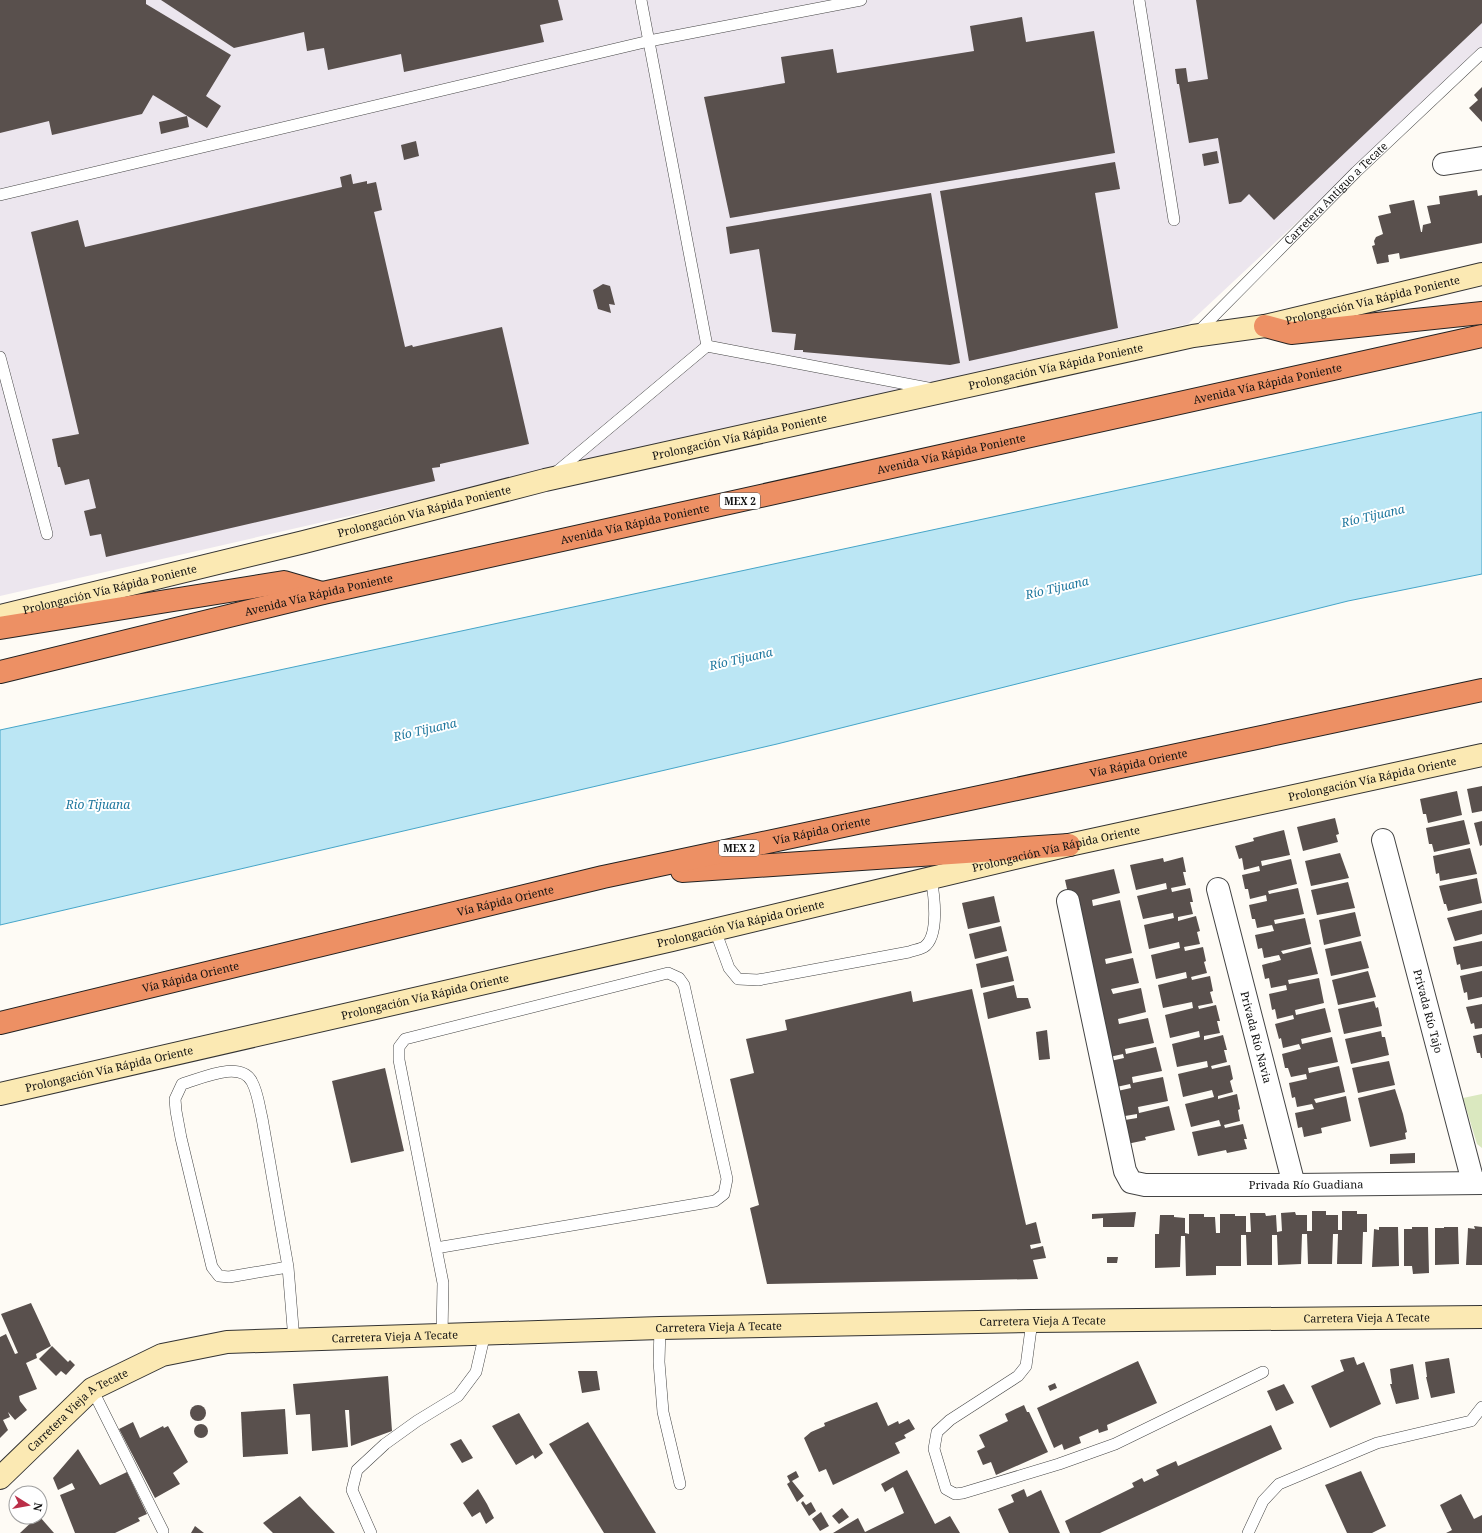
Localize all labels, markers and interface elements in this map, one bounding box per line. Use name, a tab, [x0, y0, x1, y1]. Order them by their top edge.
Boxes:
street label: Carretera Antiguo a Tecate	[1281, 138, 1391, 248]
street label: Prolongación Vía Rápida Poniente	[1284, 272, 1461, 328]
street label: Prolongación Vía Rápida Poniente	[967, 339, 1145, 393]
street label: Avenida Vía Rápida Poniente	[1192, 359, 1343, 407]
street label: Prolongación Vía Rápida Poniente	[651, 410, 828, 463]
street label: Avenida Vía Rápida Poniente	[875, 429, 1027, 477]
street label: Prolongación Vía Rápida Poniente	[336, 481, 513, 540]
road number: MEX 2	[720, 493, 760, 509]
street label: Avenida Vía Rápida Poniente	[559, 500, 711, 547]
water label: Río Tijuana	[1339, 500, 1406, 531]
street label: Prolongación Vía Rápida Poniente	[21, 560, 198, 617]
street label: Avenida Vía Rápida Poniente	[243, 570, 394, 619]
water label: Río Tijuana	[1023, 572, 1090, 603]
water label: Río Tijuana	[707, 643, 774, 674]
water label: Río Tijuana	[391, 714, 458, 745]
street label: Vía Rápida Oriente	[1088, 745, 1189, 780]
street label: Prolongación Vía Rápida Oriente	[1287, 753, 1458, 804]
water label: Rio Tijuana	[65, 796, 130, 813]
street label: Vía Rápida Oriente	[771, 812, 872, 848]
street label: Prolongación Vía Rápida Oriente	[970, 822, 1141, 875]
road number: MEX 2	[719, 840, 759, 856]
street label: Vía Rápida Oriente	[455, 881, 555, 919]
street label: Prolongación Vía Rápida Oriente	[655, 896, 826, 950]
street label: Vía Rápida Oriente	[140, 957, 240, 995]
street label: Privada Río Tajo	[1410, 968, 1447, 1055]
street label: Prolongación Vía Rápida Oriente	[339, 970, 510, 1023]
street label: Privada Río Navia	[1238, 989, 1276, 1085]
street label: Prolongación Vía Rápida Oriente	[24, 1042, 195, 1095]
street label: Privada Río Guadiana	[1249, 1176, 1364, 1192]
street label: Carretera Vieja A Tecate	[1303, 1309, 1430, 1326]
street label: Carretera Vieja A Tecate	[979, 1312, 1106, 1329]
street label: Carretera Vieja A Tecate	[655, 1318, 782, 1335]
street label: Carretera Vieja A Tecate	[331, 1327, 458, 1346]
street label: Carretera Vieja A Tecate	[24, 1365, 130, 1455]
north arrow	[8, 1485, 48, 1525]
text: N	[30, 1501, 46, 1513]

